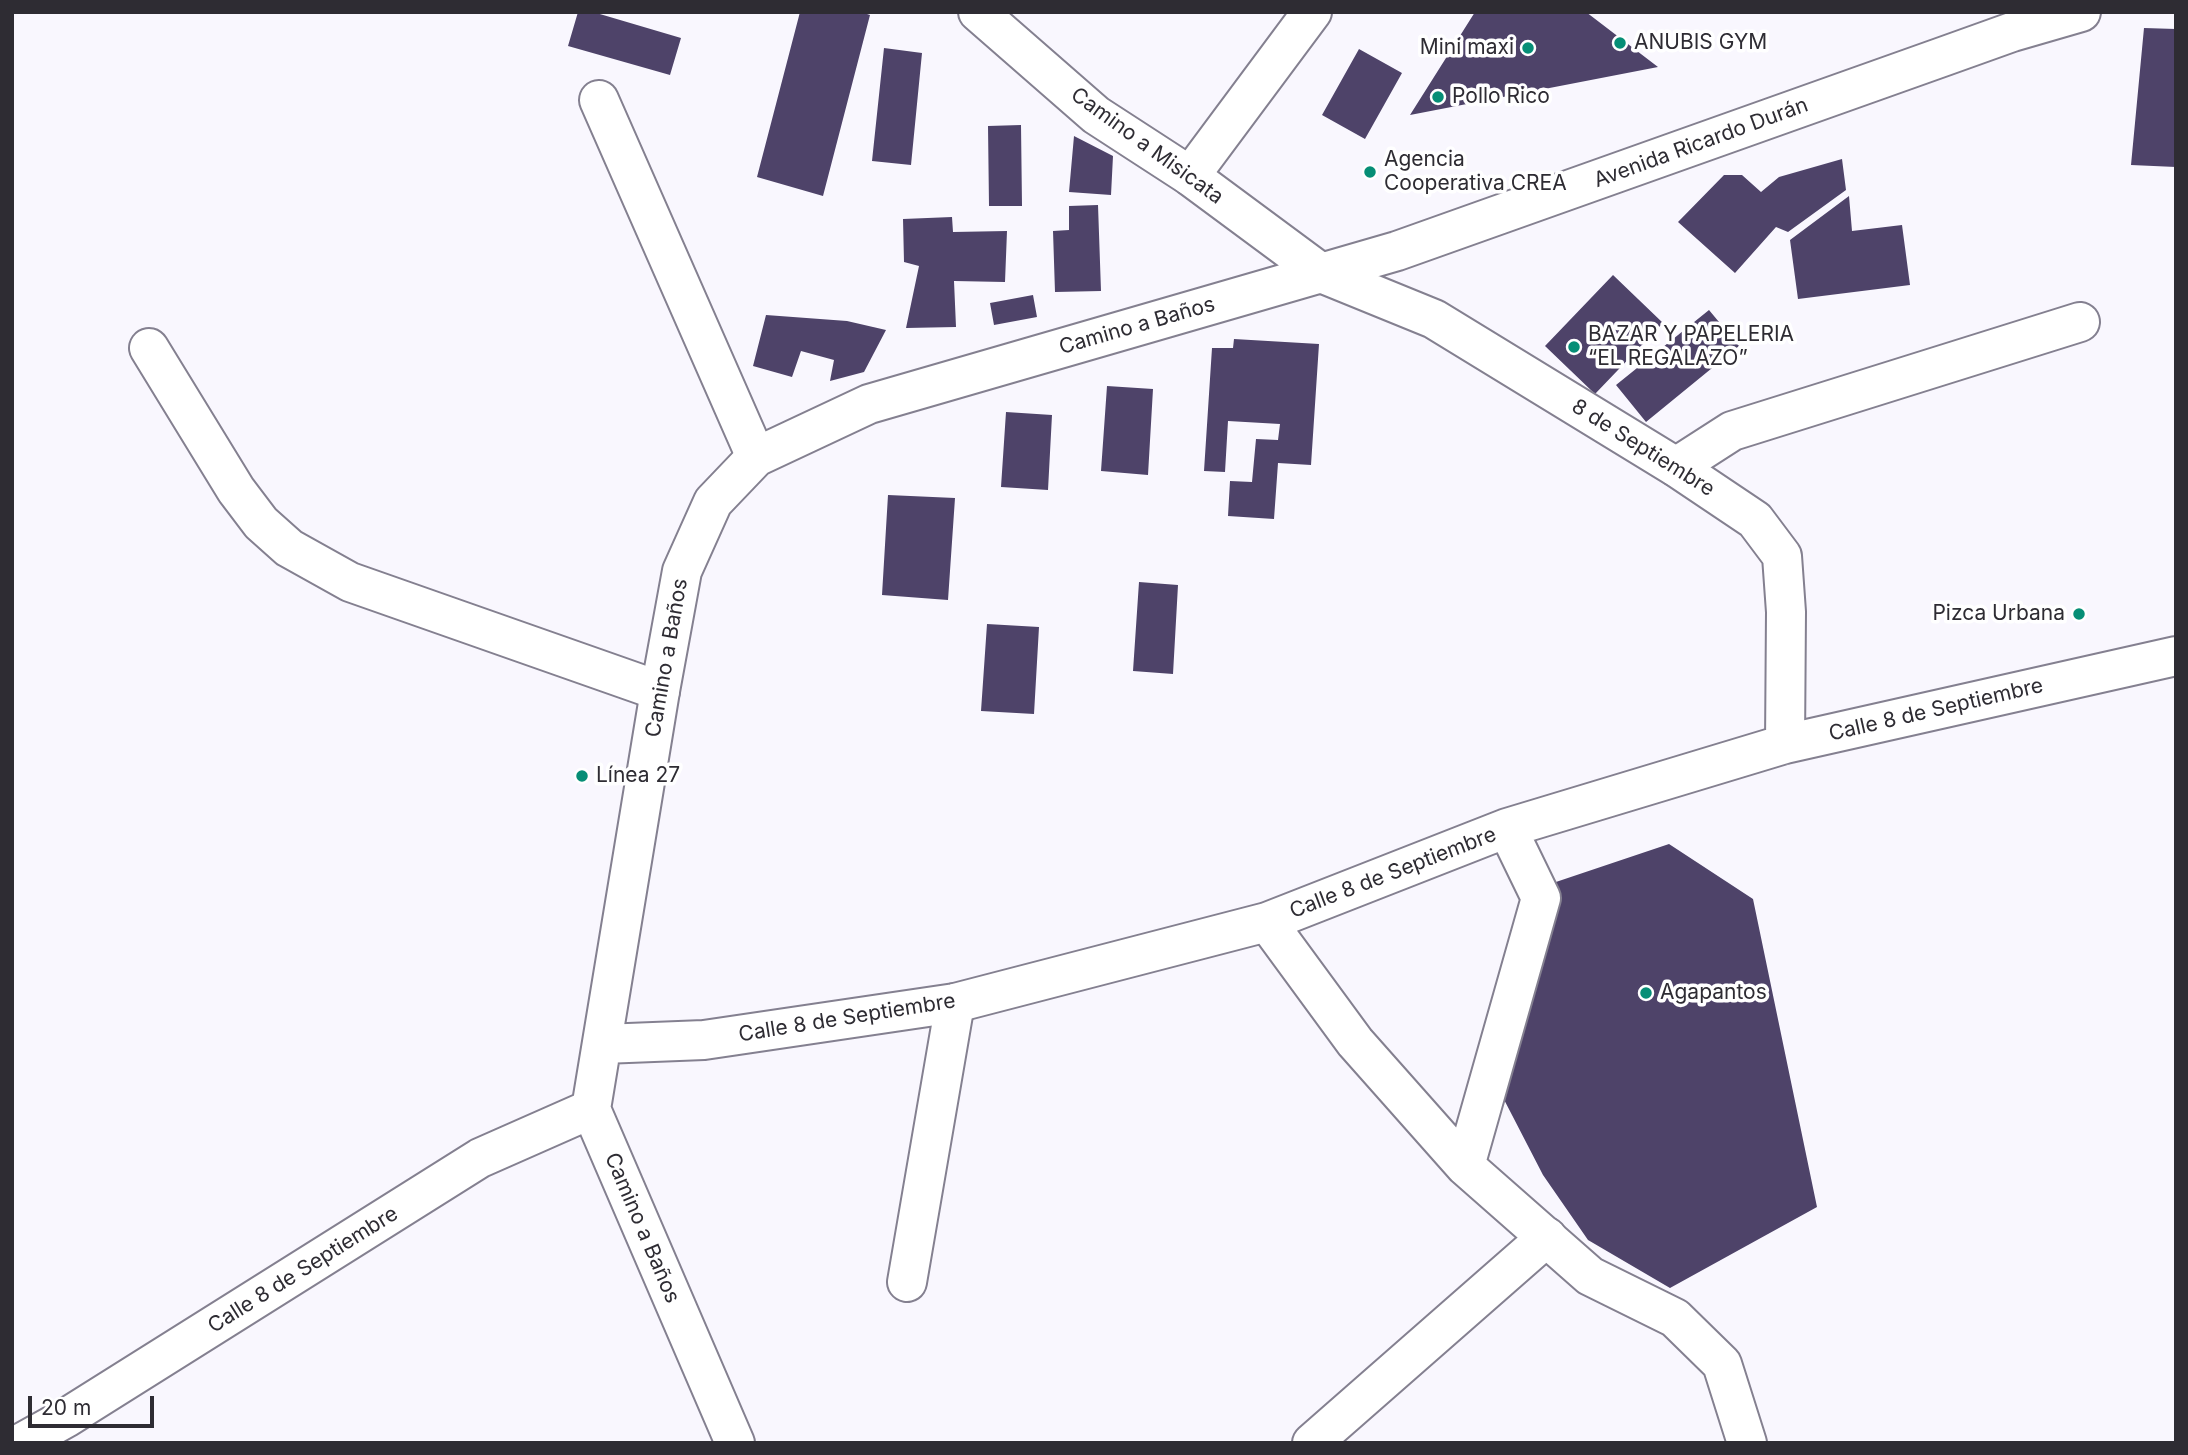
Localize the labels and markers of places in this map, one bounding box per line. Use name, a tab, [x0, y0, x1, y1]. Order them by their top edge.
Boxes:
place label: ANUBIS GYM	[1634, 30, 1767, 56]
place label: Mini maxi	[1420, 35, 1514, 61]
marker: ANUBIS GYM	[1612, 35, 1628, 51]
marker: Mini maxi	[1520, 40, 1536, 56]
place label: Pollo Rico	[1452, 84, 1550, 110]
marker: Pollo Rico	[1430, 89, 1446, 105]
place label: Agencia Cooperativa CREA	[1384, 147, 1567, 197]
marker: Agencia Cooperativa CREA	[1362, 164, 1378, 180]
place label: BAZAR Y PAPELERIA “EL REGALAZO”	[1588, 322, 1794, 372]
marker: BAZAR Y PAPELERIA “EL REGALAZO”	[1566, 339, 1582, 355]
place label: Pizca Urbana	[1932, 601, 2065, 627]
marker: Pizca Urbana	[2071, 606, 2087, 622]
place label: Línea 27	[596, 763, 680, 789]
marker: Línea 27	[574, 768, 590, 784]
place label: Agapantos	[1660, 980, 1767, 1006]
marker: Agapantos	[1638, 985, 1654, 1001]

